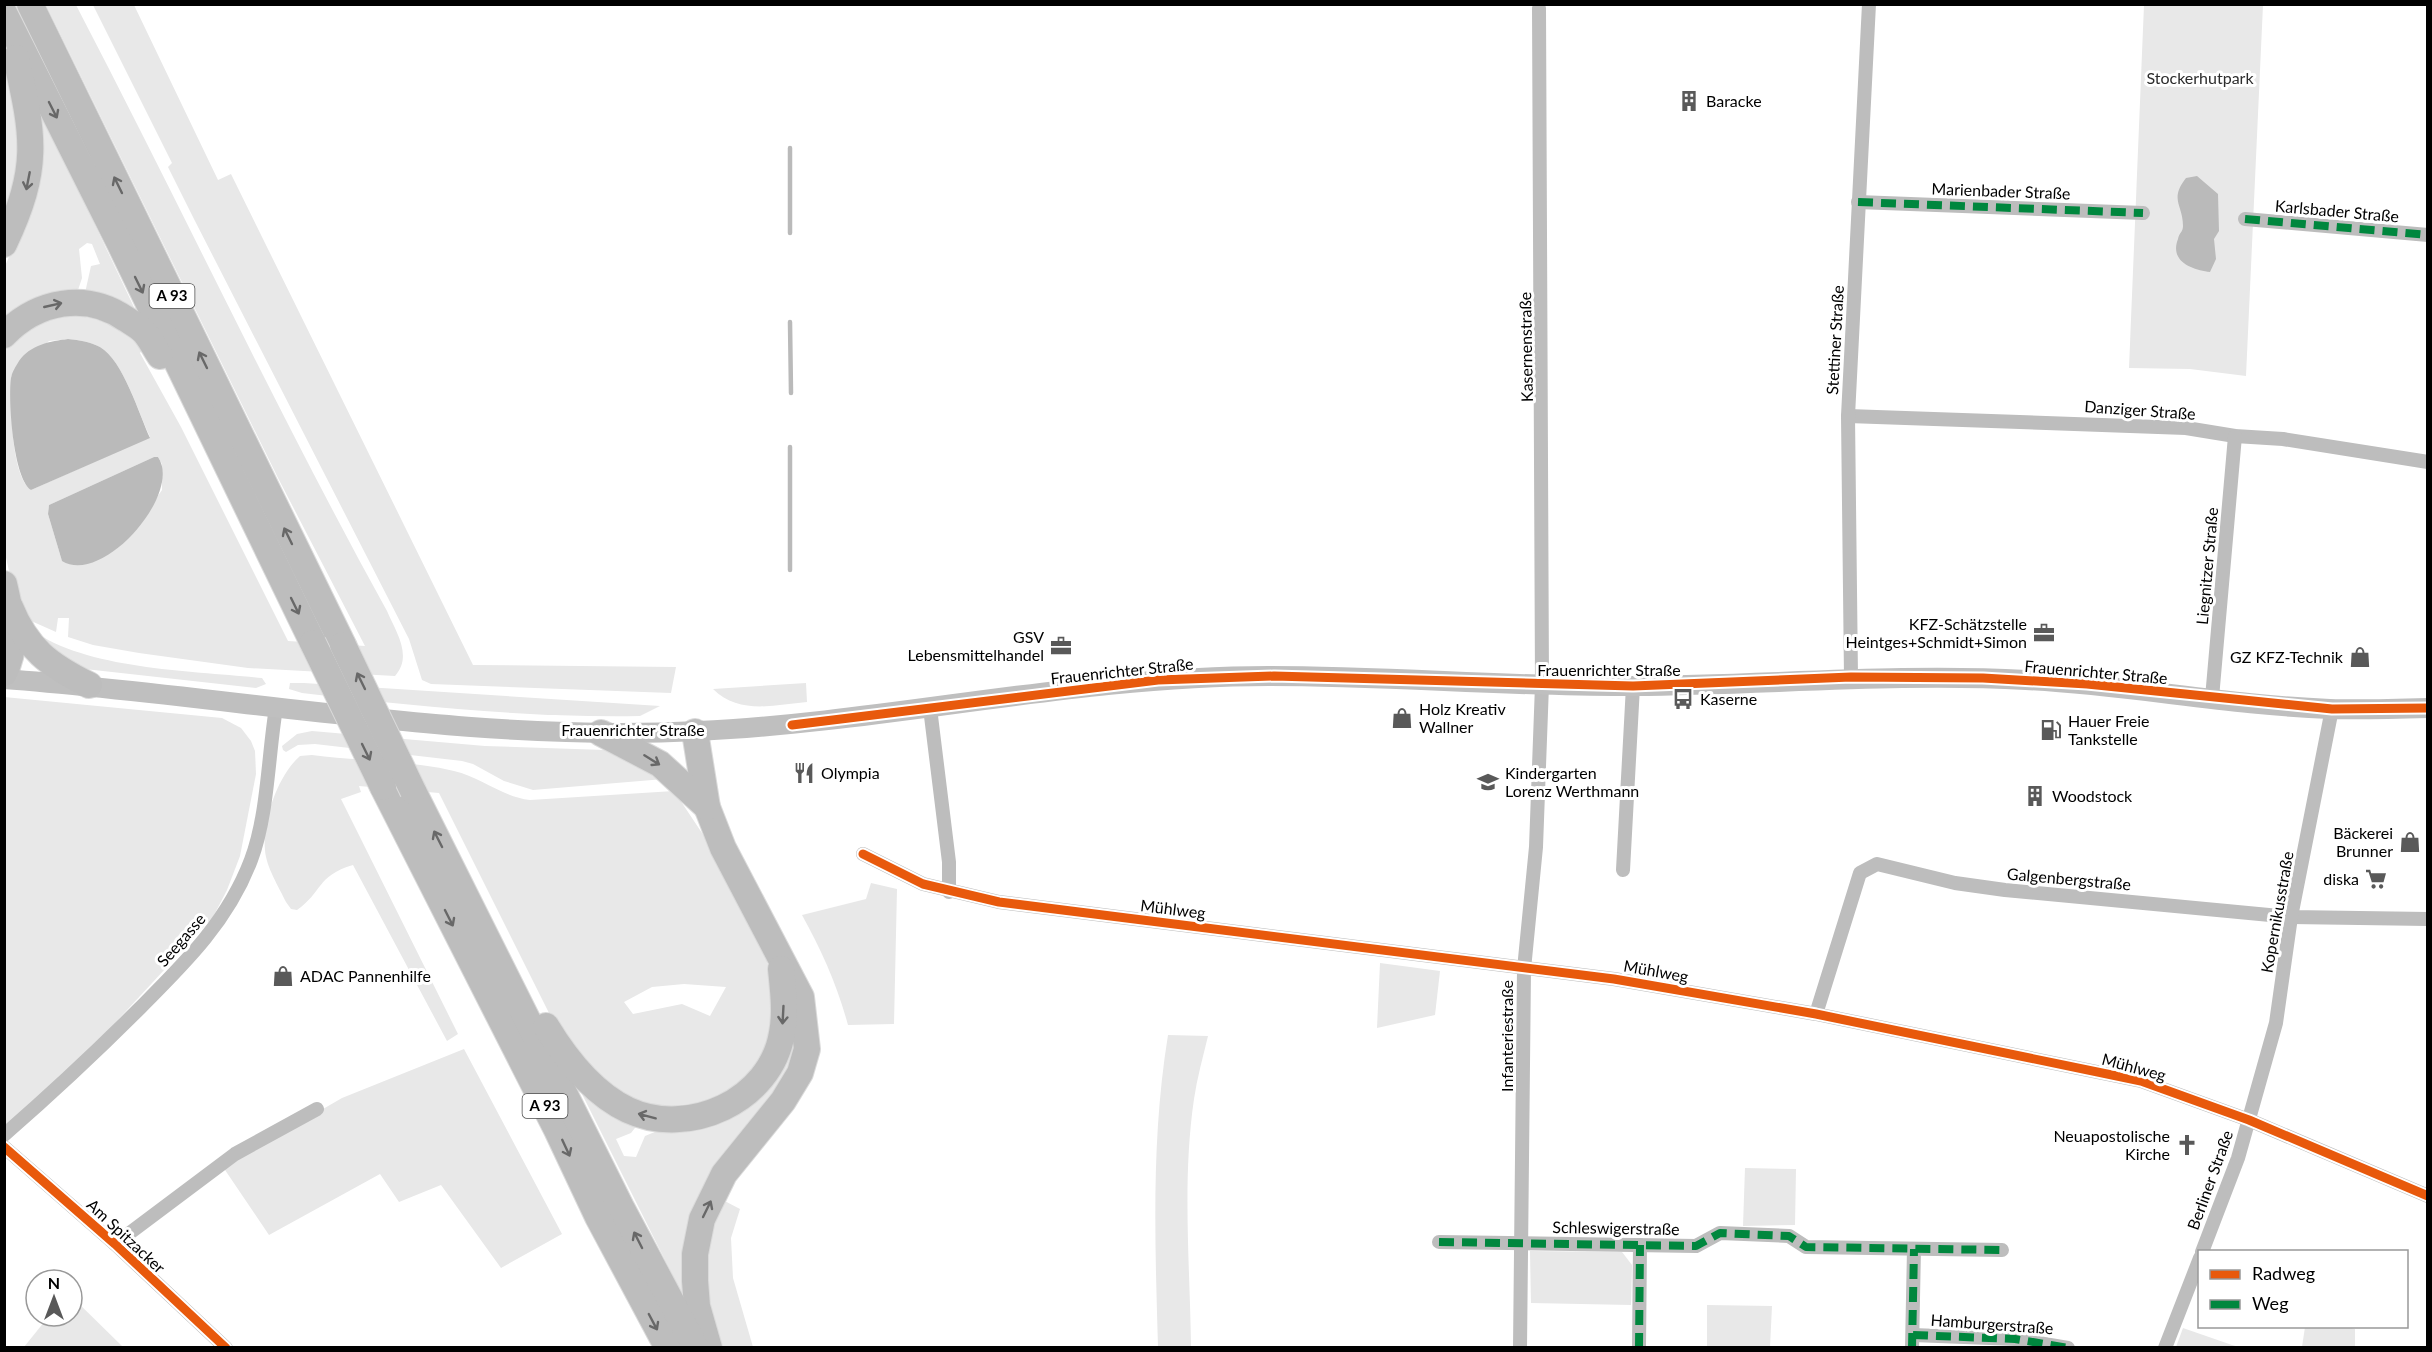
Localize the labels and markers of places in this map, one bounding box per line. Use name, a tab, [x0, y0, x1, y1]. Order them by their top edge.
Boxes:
building icon: Baracke	[1677, 89, 1701, 113]
place label: Baracke	[1706, 91, 1762, 110]
place label: KFZ-Schätzstelle Heintges+Schmidt+Simon	[1846, 614, 2027, 651]
office icon: KFZ-Schätzstelle Heintges+Schmidt+Simon	[2032, 621, 2056, 645]
place label: GSV Lebensmittelhandel	[908, 627, 1044, 664]
office icon: GSV Lebensmittelhandel	[1049, 634, 1073, 658]
shop icon: GZ KFZ-Technik	[2348, 645, 2372, 669]
place label: GZ KFZ-Technik	[2230, 647, 2344, 666]
bus stop icon: Kaserne	[1671, 687, 1695, 711]
place label: Kaserne	[1700, 689, 1757, 708]
place label: Holz Kreativ Wallner	[1419, 699, 1506, 736]
shop icon: Holz Kreativ Wallner	[1390, 706, 1414, 730]
place label: Hauer Freie Tankstelle	[2068, 711, 2149, 748]
fuel station icon: Hauer Freie Tankstelle	[2039, 718, 2063, 742]
restaurant icon: Olympia	[792, 761, 816, 785]
place label: Olympia	[821, 763, 880, 782]
place label: Kindergarten Lorenz Werthmann	[1505, 763, 1639, 800]
school or university icon: Kindergarten Lorenz Werthmann	[1476, 770, 1500, 794]
building icon: Woodstock	[2023, 784, 2047, 808]
place label: Woodstock	[2052, 786, 2133, 805]
place label: Bäckerei Brunner	[2333, 823, 2393, 860]
shop icon: Bäckerei Brunner	[2398, 830, 2422, 854]
supermarket icon: diska	[2364, 867, 2388, 891]
place label: diska	[2323, 869, 2359, 888]
shop icon: ADAC Pannenhilfe	[271, 964, 295, 988]
place label: ADAC Pannenhilfe	[300, 966, 431, 985]
place label: Neuapostolische Kirche	[2053, 1126, 2170, 1163]
church icon: Neuapostolische Kirche	[2175, 1133, 2199, 1157]

